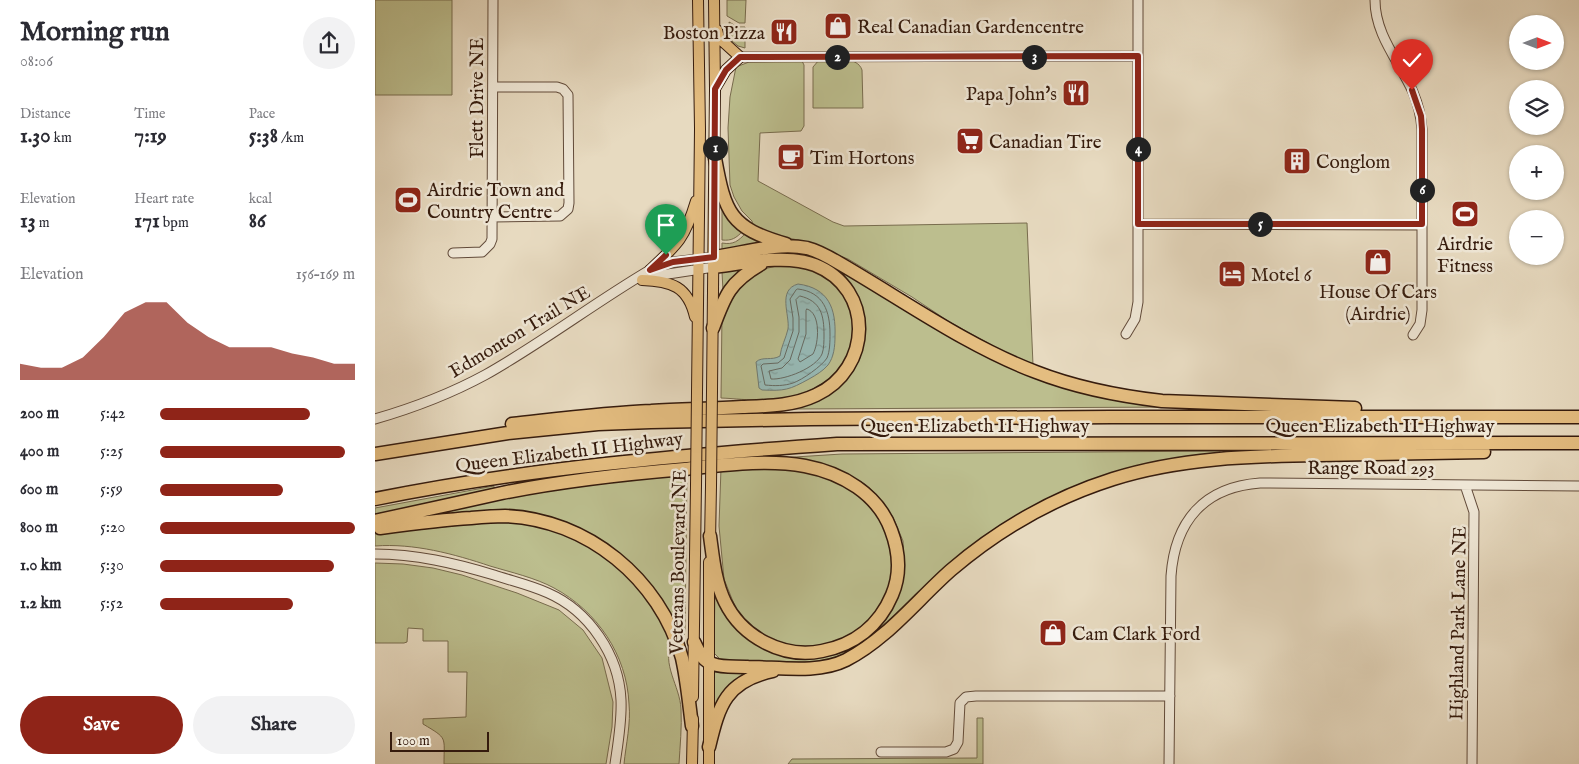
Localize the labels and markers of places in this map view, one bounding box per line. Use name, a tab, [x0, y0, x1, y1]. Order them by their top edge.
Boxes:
shop icon: Real Canadian Gardencentre	[823, 11, 853, 41]
place label: Real Canadian Gardencentre	[857, 16, 1084, 40]
restaurant icon: Boston Pizza	[769, 17, 799, 47]
place label: Boston Pizza	[663, 22, 766, 46]
pin	[1391, 39, 1433, 90]
pin: 2	[825, 44, 849, 70]
pin: 3	[1021, 44, 1047, 70]
restaurant icon: Papa John's	[1061, 78, 1091, 108]
place label: Papa John's	[966, 83, 1057, 107]
supermarket icon: Canadian Tire	[955, 126, 985, 156]
place label: Canadian Tire	[989, 131, 1102, 155]
pin: 1	[703, 136, 727, 160]
pin: 4	[1125, 136, 1151, 162]
cafe icon: Tim Hortons	[776, 142, 806, 172]
building icon: Conglom	[1282, 146, 1312, 176]
place label: Tim Hortons	[810, 147, 914, 171]
place label: Conglom	[1316, 151, 1391, 175]
pin: 6	[1409, 178, 1435, 202]
place label: Airdrie Town and Country Centre	[426, 179, 565, 225]
sports icon: Airdrie Town and Country Centre	[393, 185, 423, 215]
sports icon: Airdrie Fitness	[1450, 199, 1480, 229]
pin	[645, 204, 687, 255]
pin: 5	[1247, 212, 1273, 236]
place label: Airdrie Fitness	[1436, 233, 1493, 279]
shop icon: House Of Cars (Airdrie)	[1363, 247, 1393, 277]
hotel icon: Motel 6	[1217, 259, 1247, 289]
place label: Motel 6	[1251, 264, 1313, 288]
place label: House Of Cars (Airdrie)	[1319, 281, 1437, 327]
shop icon: Cam Clark Ford	[1038, 618, 1068, 648]
place label: Cam Clark Ford	[1072, 623, 1201, 647]

